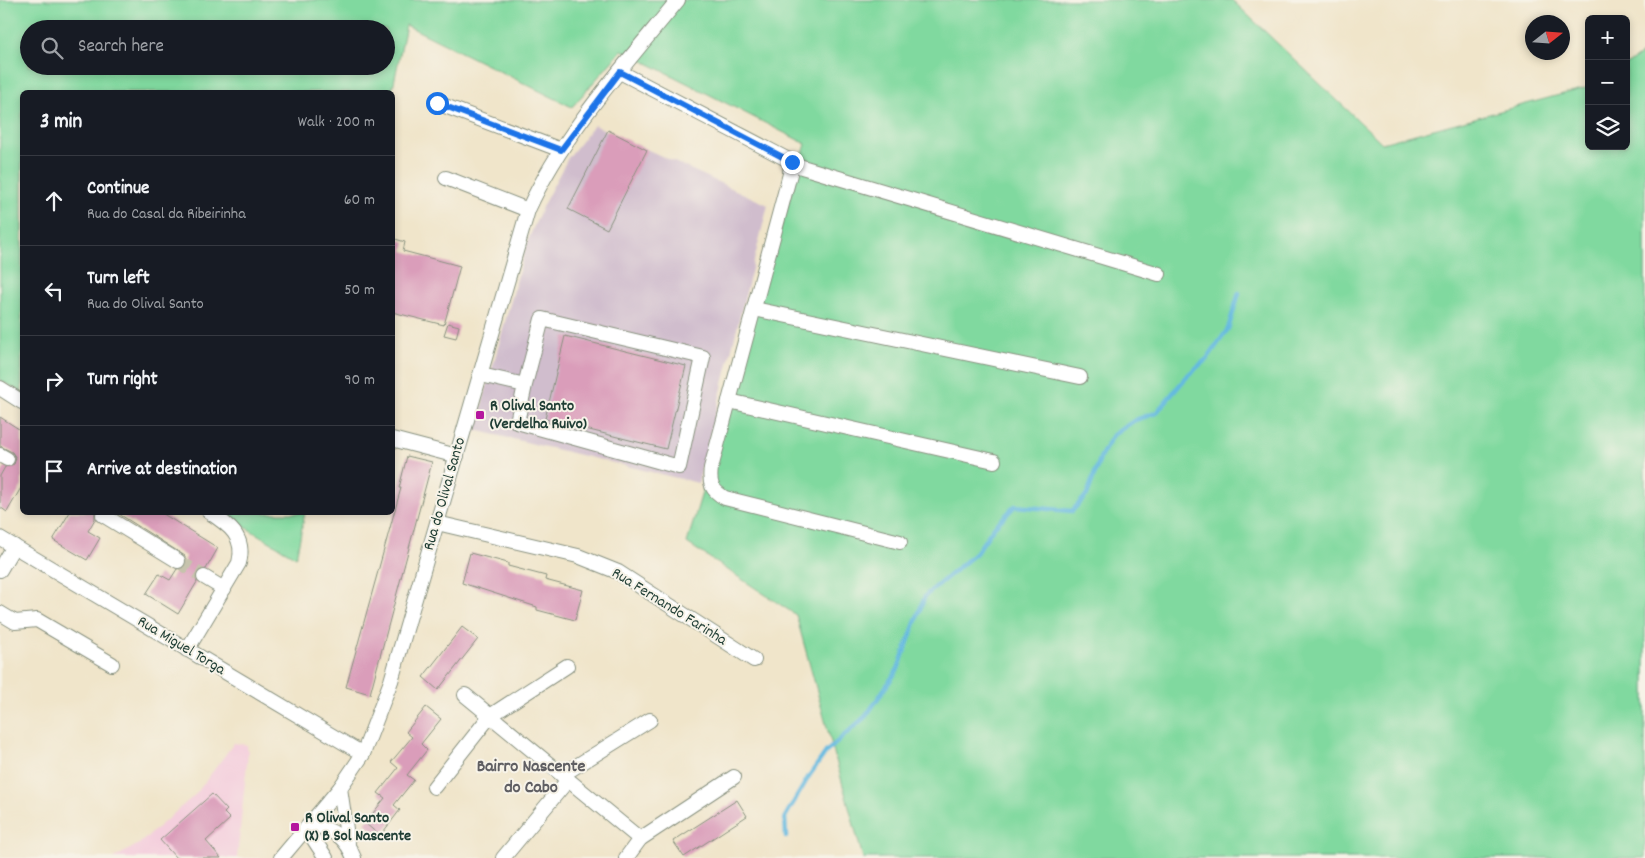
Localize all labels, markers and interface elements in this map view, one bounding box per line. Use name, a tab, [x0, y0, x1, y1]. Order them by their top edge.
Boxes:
north arrow	[1525, 15, 1570, 60]
map controls	[1585, 15, 1630, 150]
button: +	[1585, 15, 1630, 60]
search box	[20, 20, 395, 75]
icon: search	[38, 34, 66, 62]
text: Search here	[78, 34, 164, 61]
button: −	[1585, 60, 1630, 105]
route start	[426, 92, 449, 115]
button: layers	[1585, 105, 1630, 150]
text: 3 min	[40, 108, 82, 138]
text: Walk · 200 m	[298, 111, 375, 134]
route end	[781, 151, 804, 174]
text: Continue	[87, 176, 149, 203]
icon: ahead	[40, 187, 68, 215]
text: 60 m	[344, 189, 375, 212]
text: Rua do Casal da Ribeirinha	[87, 203, 246, 226]
text: Turn left	[87, 266, 150, 293]
icon: left	[40, 277, 68, 305]
text: 50 m	[344, 279, 375, 302]
text: Rua do Olival Santo	[87, 293, 204, 316]
icon: right	[40, 367, 68, 395]
text: Turn right	[87, 367, 158, 394]
text: 90 m	[344, 369, 375, 392]
place label: R Olival Santo (Verdelha Ruivo)	[490, 395, 587, 436]
marker: R Olival Santo (Verdelha Ruivo)	[474, 409, 486, 421]
street label: Rua do Olival Santo	[418, 435, 472, 553]
icon: arrive	[40, 457, 68, 485]
text: Arrive at destination	[87, 457, 237, 484]
street label: Rua Fernando Farinha	[607, 562, 732, 652]
street label: Rua Miguel Torga	[133, 611, 230, 682]
district label: Bairro Nascente do Cabo	[477, 755, 585, 801]
place label: R Olival Santo (X) B Sol Nascente	[305, 807, 411, 848]
marker: R Olival Santo (X) B Sol Nascente	[289, 821, 301, 833]

